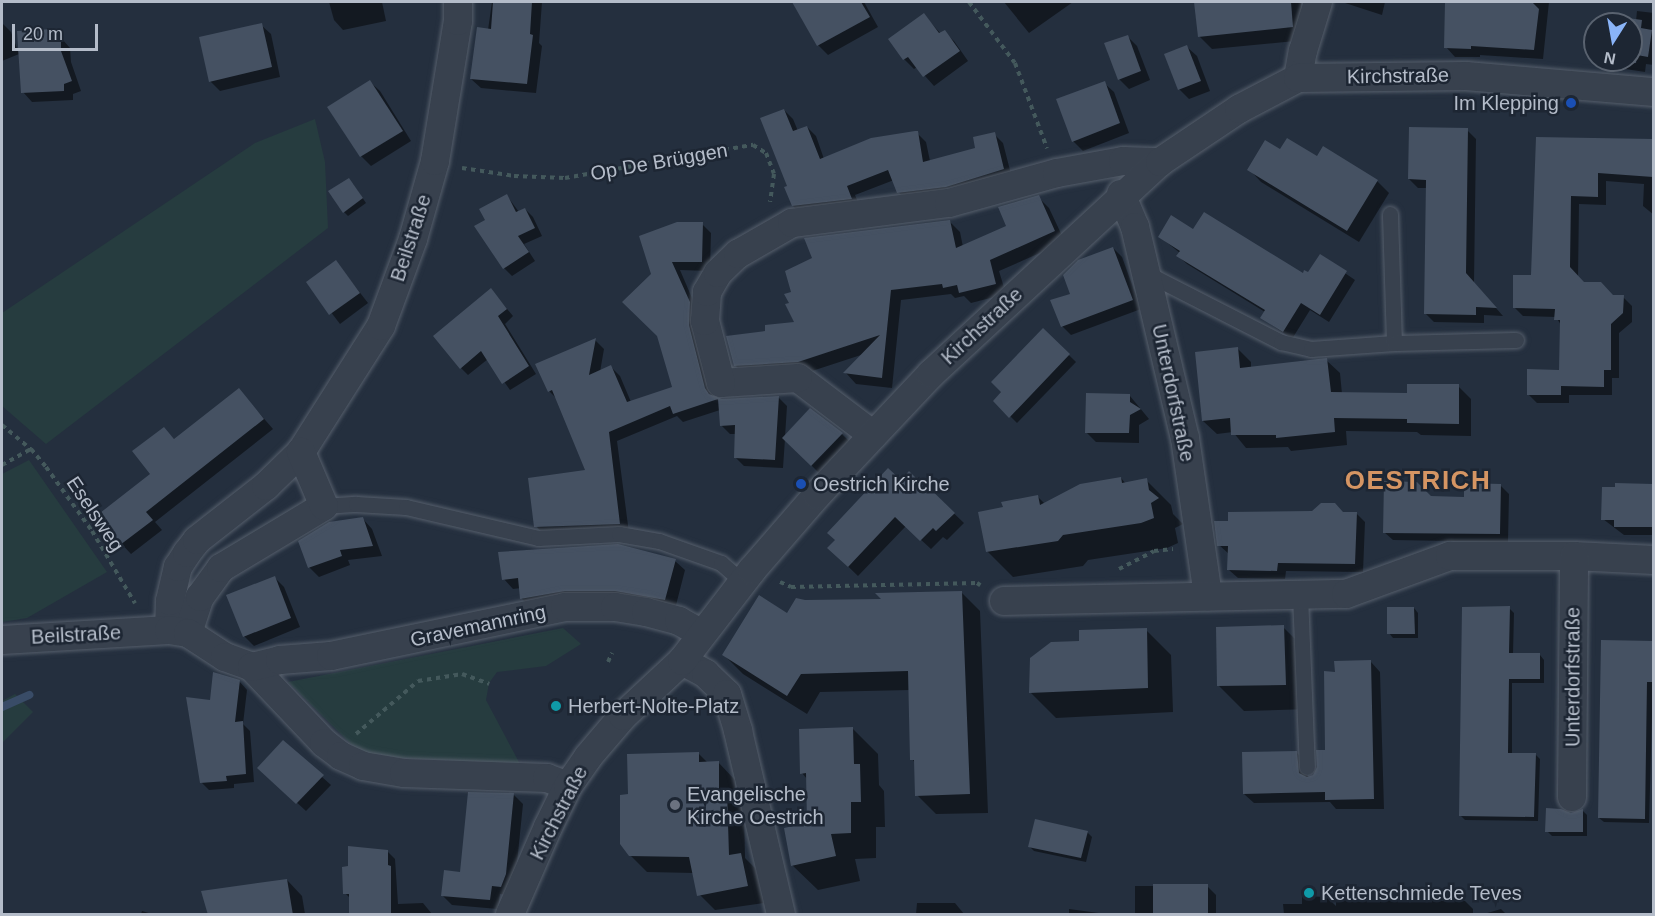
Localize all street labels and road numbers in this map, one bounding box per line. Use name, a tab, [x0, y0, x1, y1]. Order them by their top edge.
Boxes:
street label: Kirchstraße	[1347, 63, 1449, 89]
street label: Op De Brüggen	[588, 138, 730, 186]
street label: Beilstraße	[386, 191, 436, 285]
street label: Kirchstraße	[936, 282, 1028, 370]
street label: Unterdorfstraße	[1147, 322, 1199, 464]
street label: Eselsweg	[61, 472, 129, 556]
street label: Gravemannring	[408, 600, 548, 652]
street label: Unterdorfstraße	[1561, 607, 1585, 747]
street label: Beilstraße	[30, 621, 122, 649]
street label: Kirchstraße	[525, 762, 593, 864]

